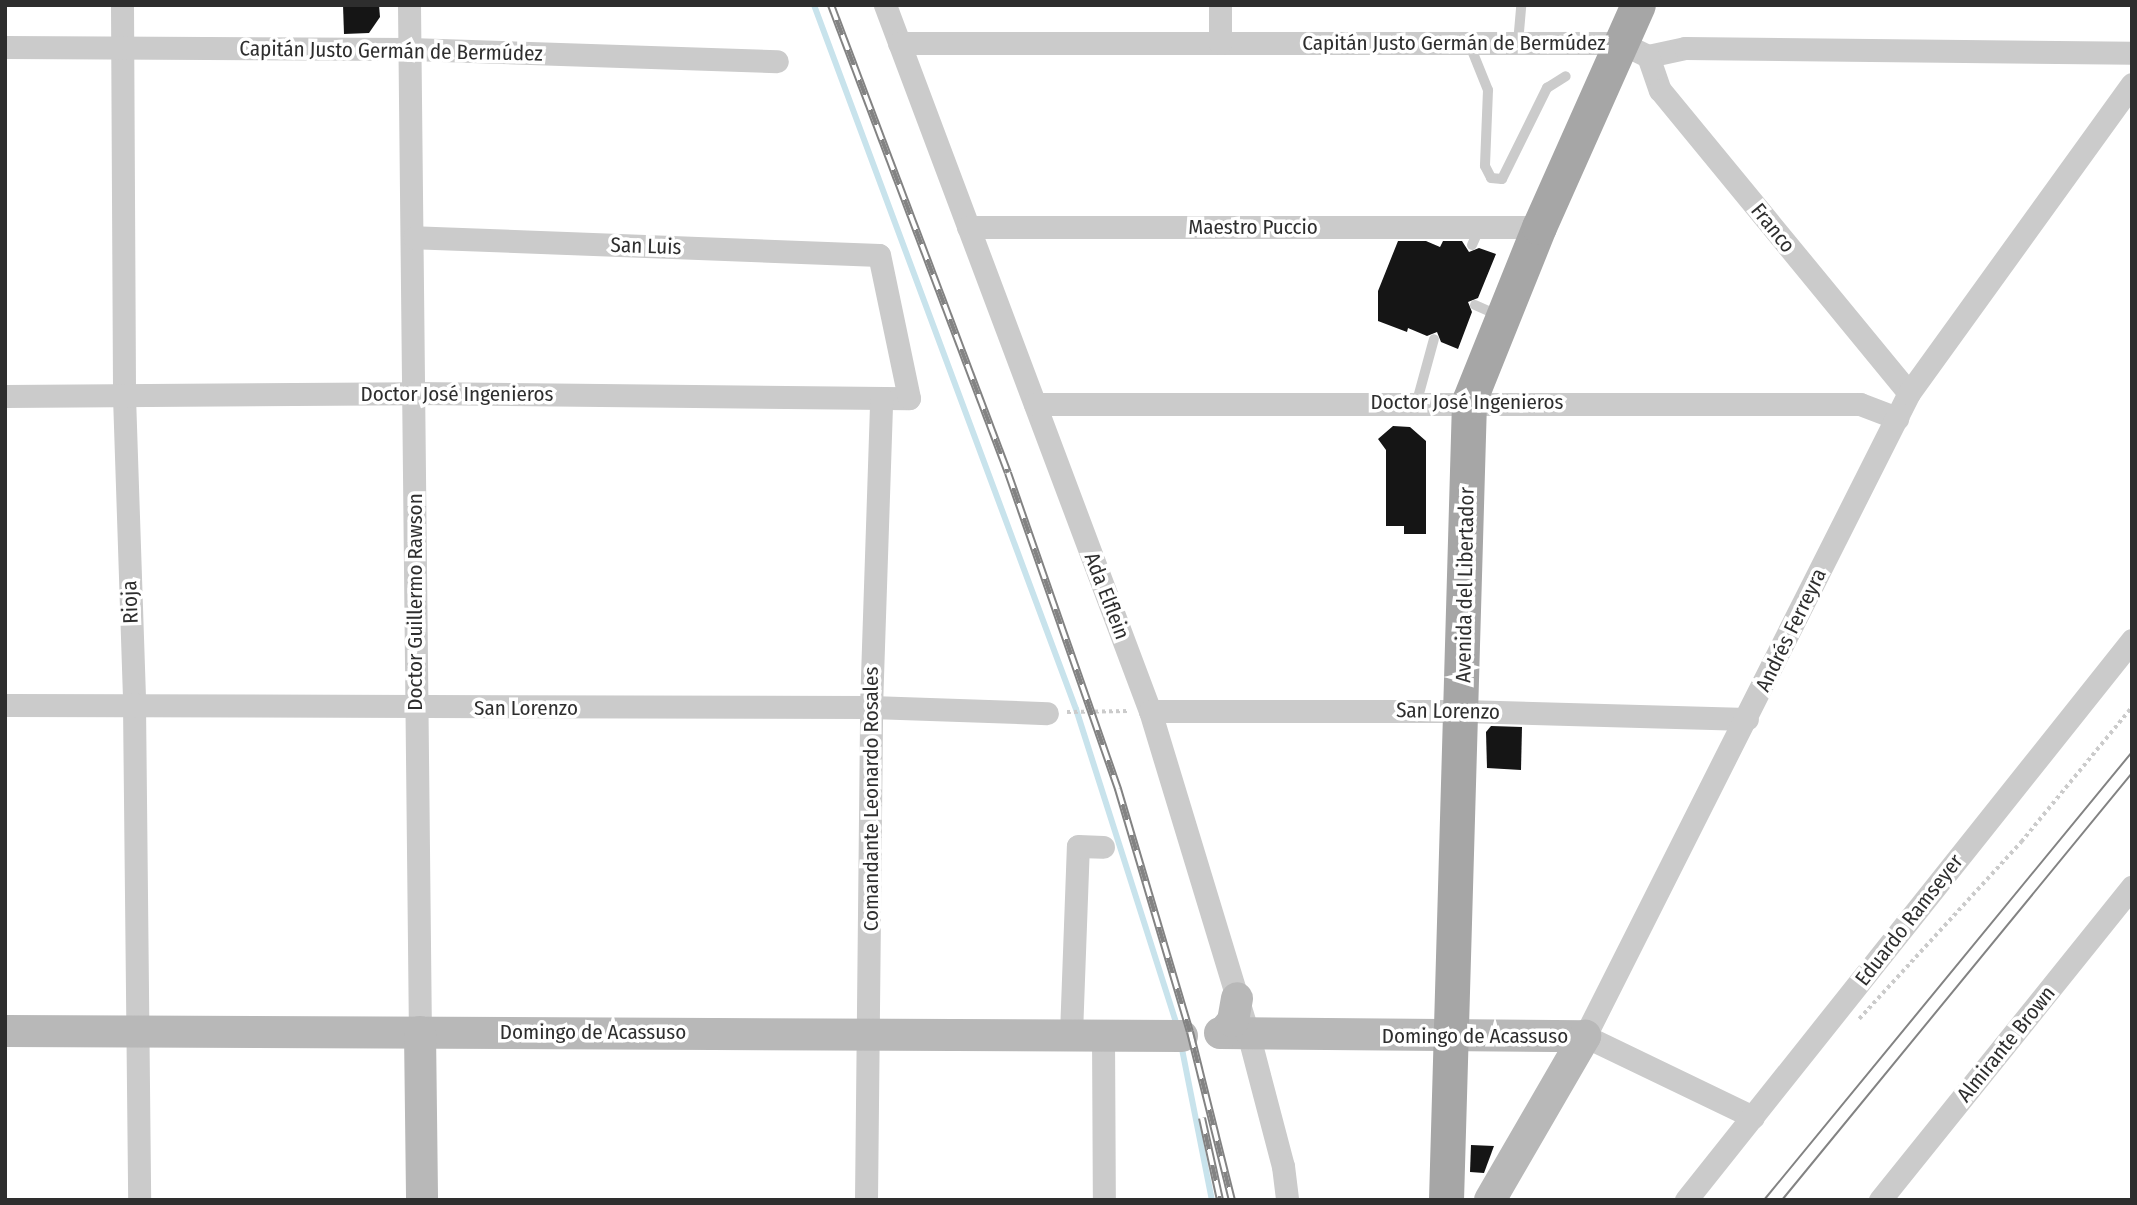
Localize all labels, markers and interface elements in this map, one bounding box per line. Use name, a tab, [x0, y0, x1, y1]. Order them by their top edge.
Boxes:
street label: Capitán Justo Germán de Bermúdez	[1302, 30, 1606, 56]
street label: Capitán Justo Germán de Bermúdez	[239, 36, 543, 66]
street label: Franco	[1746, 198, 1800, 258]
street label: Maestro Puccio	[1188, 214, 1318, 240]
street label: San Luis	[610, 232, 682, 260]
street label: Doctor José Ingenieros	[360, 381, 554, 407]
street label: Doctor José Ingenieros	[1370, 389, 1564, 415]
street label: Avenida del Libertador	[1451, 487, 1479, 683]
street label: Doctor Guillermo Rawson	[402, 493, 428, 711]
street label: Ada Elflein	[1079, 549, 1135, 643]
street label: Andrés Ferreyra	[1750, 564, 1832, 696]
street label: Rioja	[117, 580, 143, 624]
street label: Comandante Leonardo Rosales	[858, 667, 884, 931]
street label: San Lorenzo	[474, 695, 578, 721]
street label: San Lorenzo	[1396, 697, 1500, 725]
street label: Eduardo Ramseyer	[1850, 849, 1968, 991]
street label: Almirante Brown	[1952, 981, 2060, 1107]
street label: Domingo de Acassuso	[500, 1019, 686, 1045]
street label: Domingo de Acassuso	[1382, 1023, 1568, 1049]

